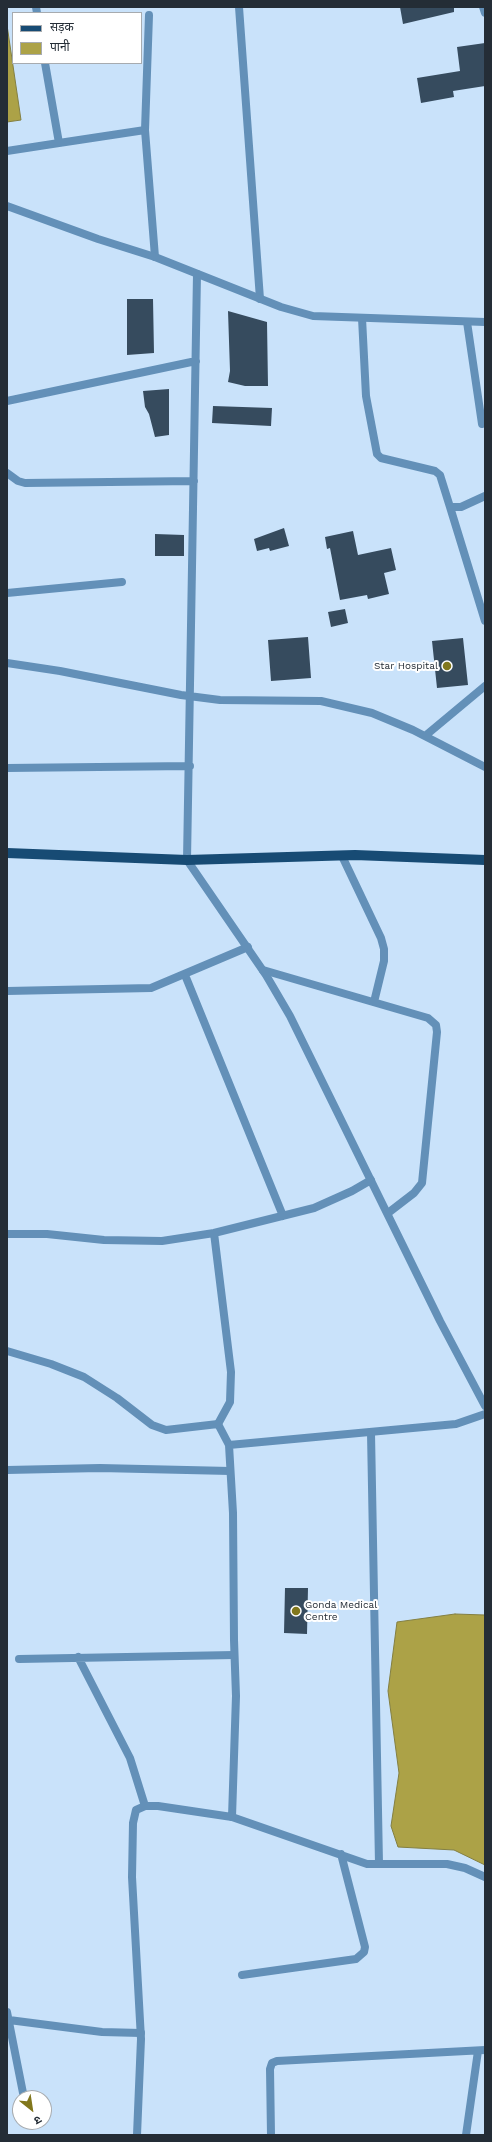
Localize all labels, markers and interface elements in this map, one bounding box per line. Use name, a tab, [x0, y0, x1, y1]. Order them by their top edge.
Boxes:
legend	[12, 12, 142, 64]
text: सड़क	[50, 20, 74, 34]
text: पानी	[50, 40, 70, 54]
place label: Star Hospital	[374, 660, 438, 672]
marker: Star Hospital	[441, 660, 453, 672]
place label: Gonda Medical Centre	[305, 1599, 377, 1622]
marker: Gonda Medical Centre	[290, 1605, 302, 1617]
north arrow	[12, 2090, 52, 2130]
text: उ	[32, 2113, 44, 2127]

